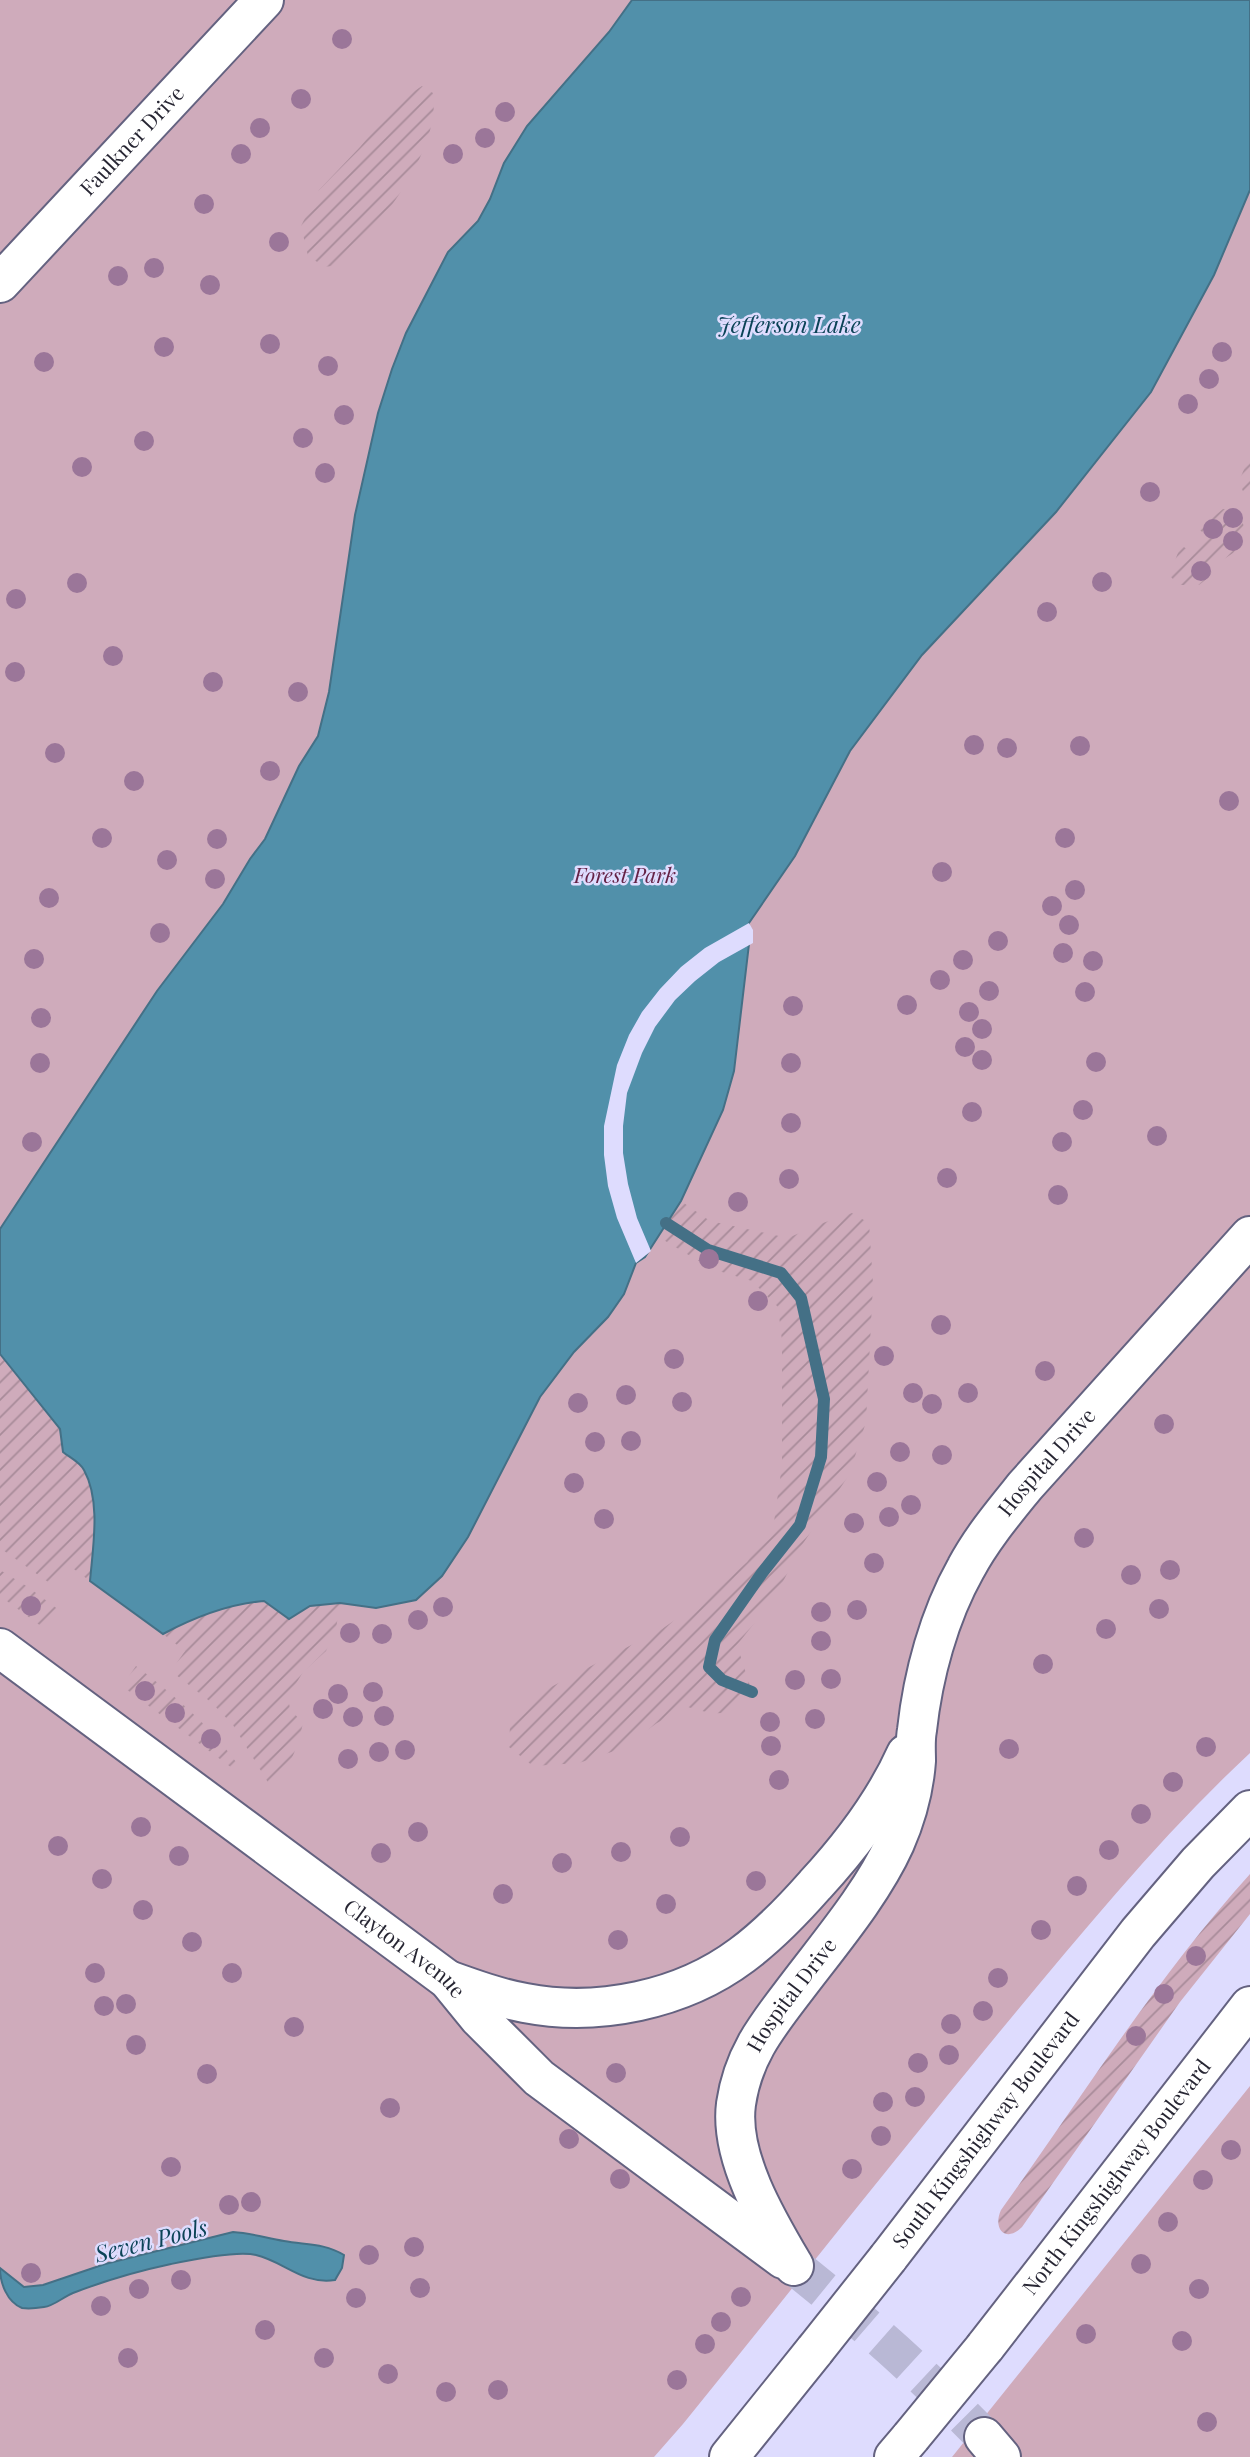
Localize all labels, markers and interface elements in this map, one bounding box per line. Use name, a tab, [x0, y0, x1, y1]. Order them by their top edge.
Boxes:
street label: Faulkner Drive	[73, 79, 189, 201]
water label: Jefferson Lake	[717, 308, 861, 339]
park label: Forest Park	[573, 860, 676, 888]
street label: Hospital Drive	[990, 1401, 1101, 1521]
street label: Clayton Avenue	[339, 1892, 473, 2003]
street label: Hospital Drive	[739, 1931, 842, 2056]
street label: South Kingshighway Boulevard	[885, 2005, 1084, 2253]
street label: North Kingshighway Boulevard	[1015, 2052, 1216, 2300]
water label: Seven Pools	[90, 2211, 210, 2269]

